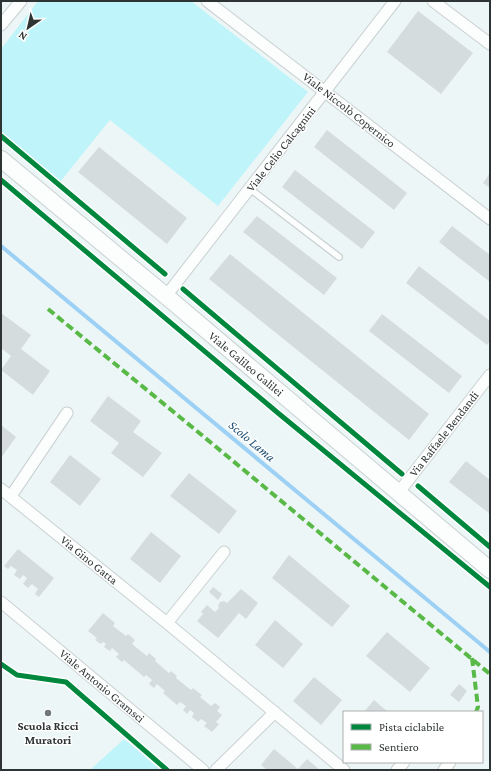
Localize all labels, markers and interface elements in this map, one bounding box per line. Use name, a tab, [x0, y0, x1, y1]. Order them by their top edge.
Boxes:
north arrow	[8, 8, 48, 48]
text: N	[16, 29, 29, 43]
street label: Viale Niccolò Copernico	[300, 70, 398, 150]
street label: Viale Celio Calcagnini	[243, 104, 319, 194]
street label: Viale Galileo Galilei	[206, 329, 286, 399]
street label: Via Raffaele Bendandi	[406, 389, 482, 479]
water label: Scolo Lama	[226, 417, 278, 465]
street label: Via Gino Gatta	[58, 533, 121, 588]
street label: Viale Antonio Gramsci	[57, 646, 147, 726]
marker: Scuola Ricci Muratori	[43, 708, 53, 718]
legend	[343, 711, 483, 763]
place label: Scuola Ricci Muratori	[17, 719, 79, 747]
text: Pista ciclabile	[379, 720, 444, 734]
text: Sentiero	[379, 740, 419, 754]

